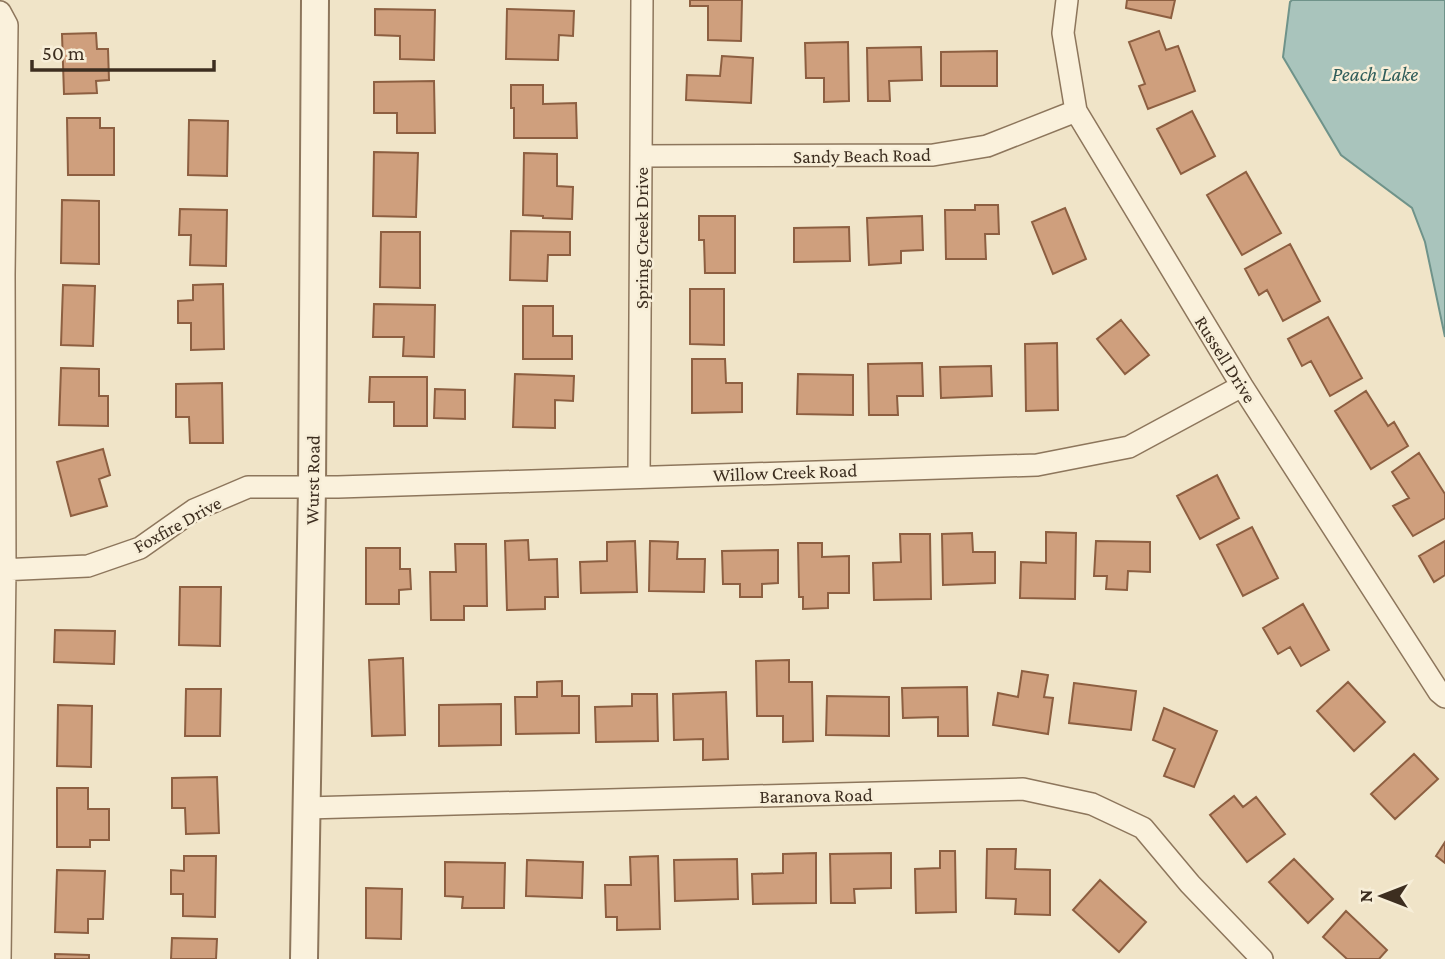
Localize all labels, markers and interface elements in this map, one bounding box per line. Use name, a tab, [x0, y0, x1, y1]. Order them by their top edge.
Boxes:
scale bar	[32, 28, 214, 72]
text: 50 m	[42, 41, 85, 65]
water label: Peach Lake	[1332, 62, 1418, 86]
street label: Sandy Beach Road	[793, 144, 931, 167]
street label: Spring Creek Drive	[631, 167, 652, 309]
street label: Russell Drive	[1191, 312, 1261, 407]
street label: Wurst Road	[301, 435, 324, 525]
street label: Willow Creek Road	[712, 459, 858, 486]
street label: Foxfire Drive	[130, 492, 225, 557]
street label: Baranova Road	[759, 784, 873, 807]
north arrow	[1347, 861, 1417, 931]
text: N	[1355, 889, 1376, 902]

